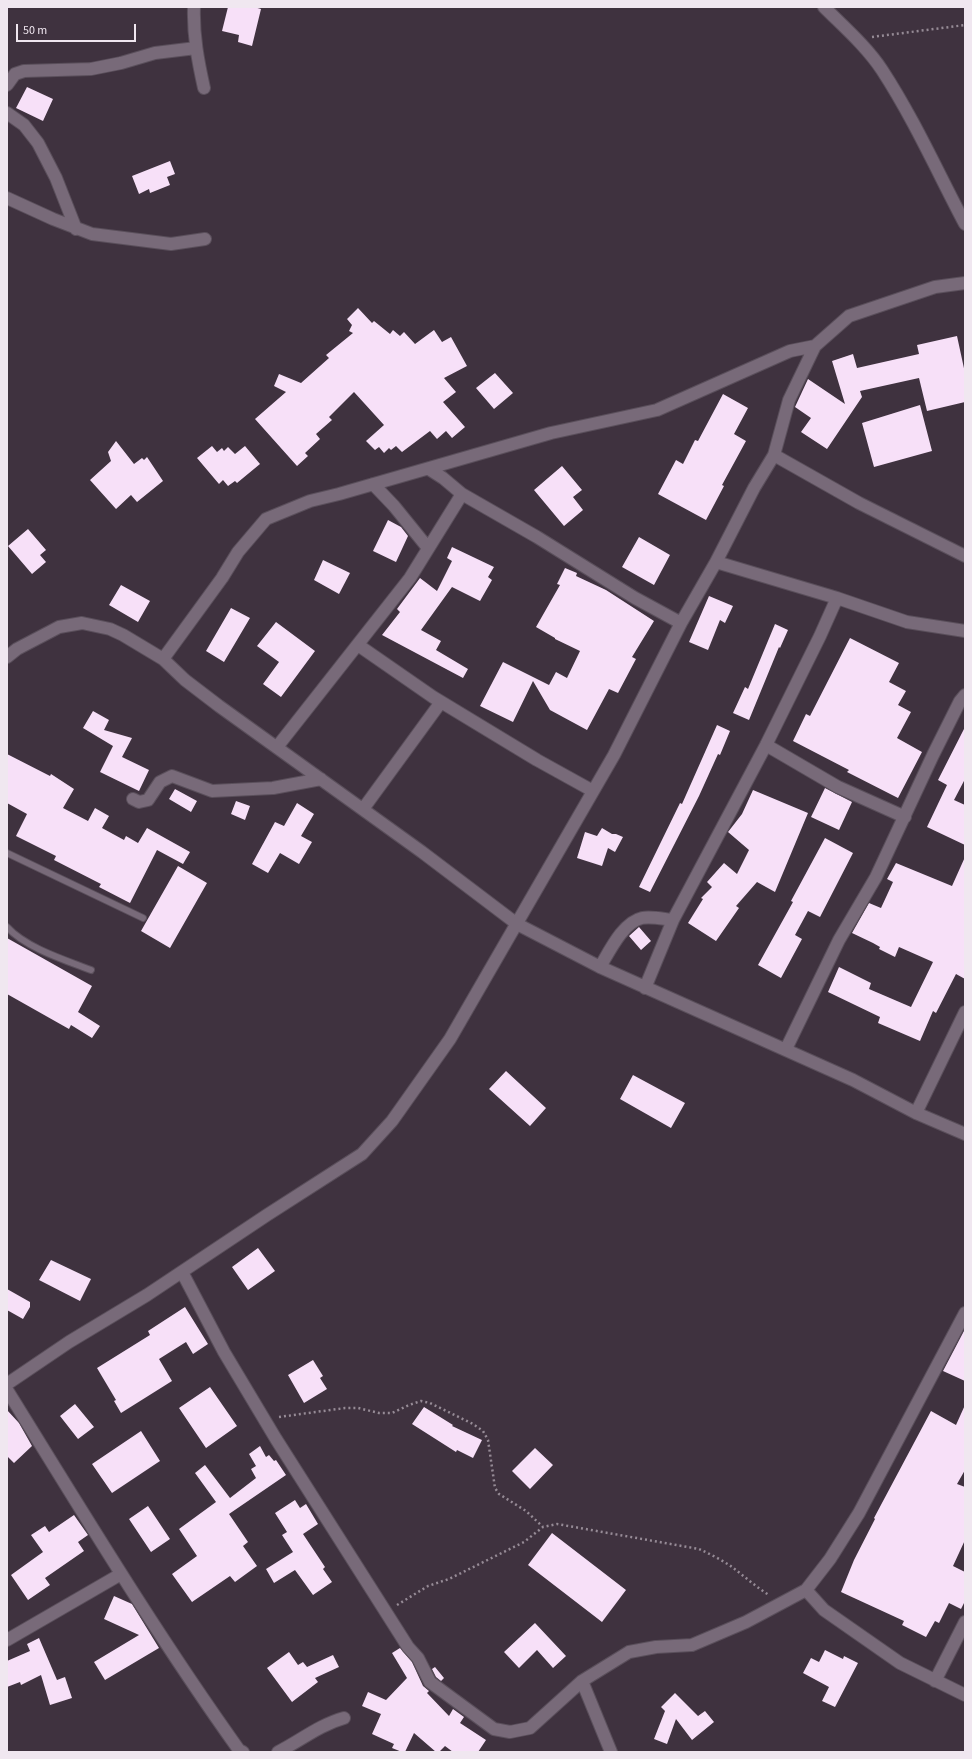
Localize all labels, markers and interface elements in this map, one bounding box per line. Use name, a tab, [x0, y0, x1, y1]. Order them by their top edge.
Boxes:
scale bar	[18, 16, 138, 42]
text: 50 m	[23, 22, 47, 39]

